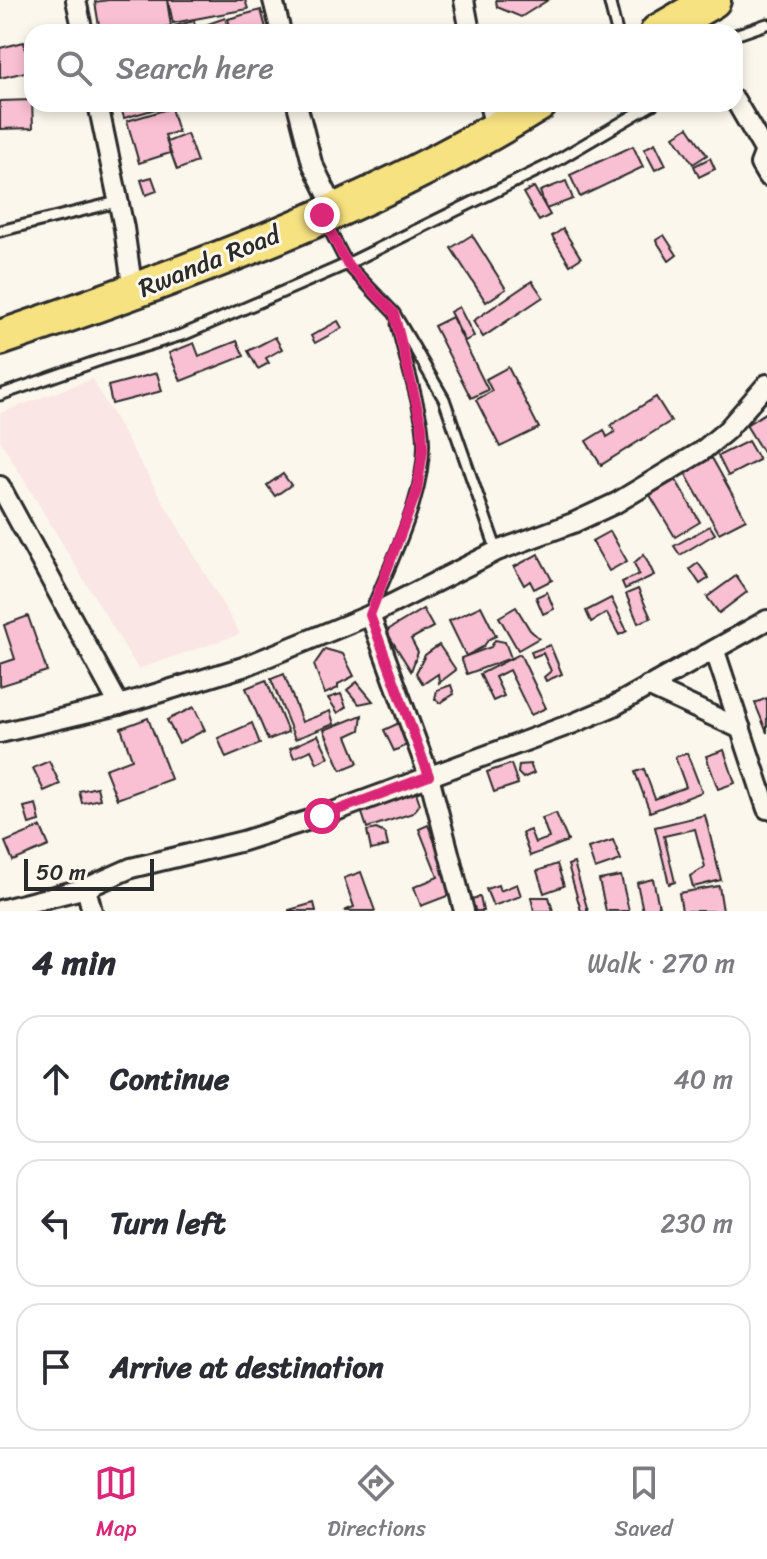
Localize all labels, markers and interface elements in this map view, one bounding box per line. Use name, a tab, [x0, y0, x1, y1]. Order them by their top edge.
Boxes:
search box	[24, 24, 743, 112]
text: Search here	[116, 41, 274, 95]
icon: search	[52, 46, 96, 90]
route end	[304, 197, 340, 233]
street label: Rwanda Road	[131, 211, 289, 310]
route start	[304, 798, 340, 834]
text: 50 m	[36, 853, 86, 892]
scale bar	[24, 855, 154, 891]
text: 4 min	[32, 933, 116, 993]
text: Walk · 270 m	[587, 940, 735, 986]
text: Continue	[110, 1052, 229, 1106]
text: 40 m	[674, 1056, 733, 1102]
icon: ahead	[34, 1057, 78, 1101]
text: Turn left	[110, 1196, 226, 1250]
text: 230 m	[661, 1200, 733, 1246]
icon: left	[34, 1201, 78, 1245]
text: Arrive at destination	[110, 1340, 384, 1394]
icon: arrive	[34, 1345, 78, 1389]
tab: Map	[94, 1461, 138, 1548]
tab: Directions	[327, 1461, 426, 1548]
tab: Saved	[615, 1461, 673, 1548]

